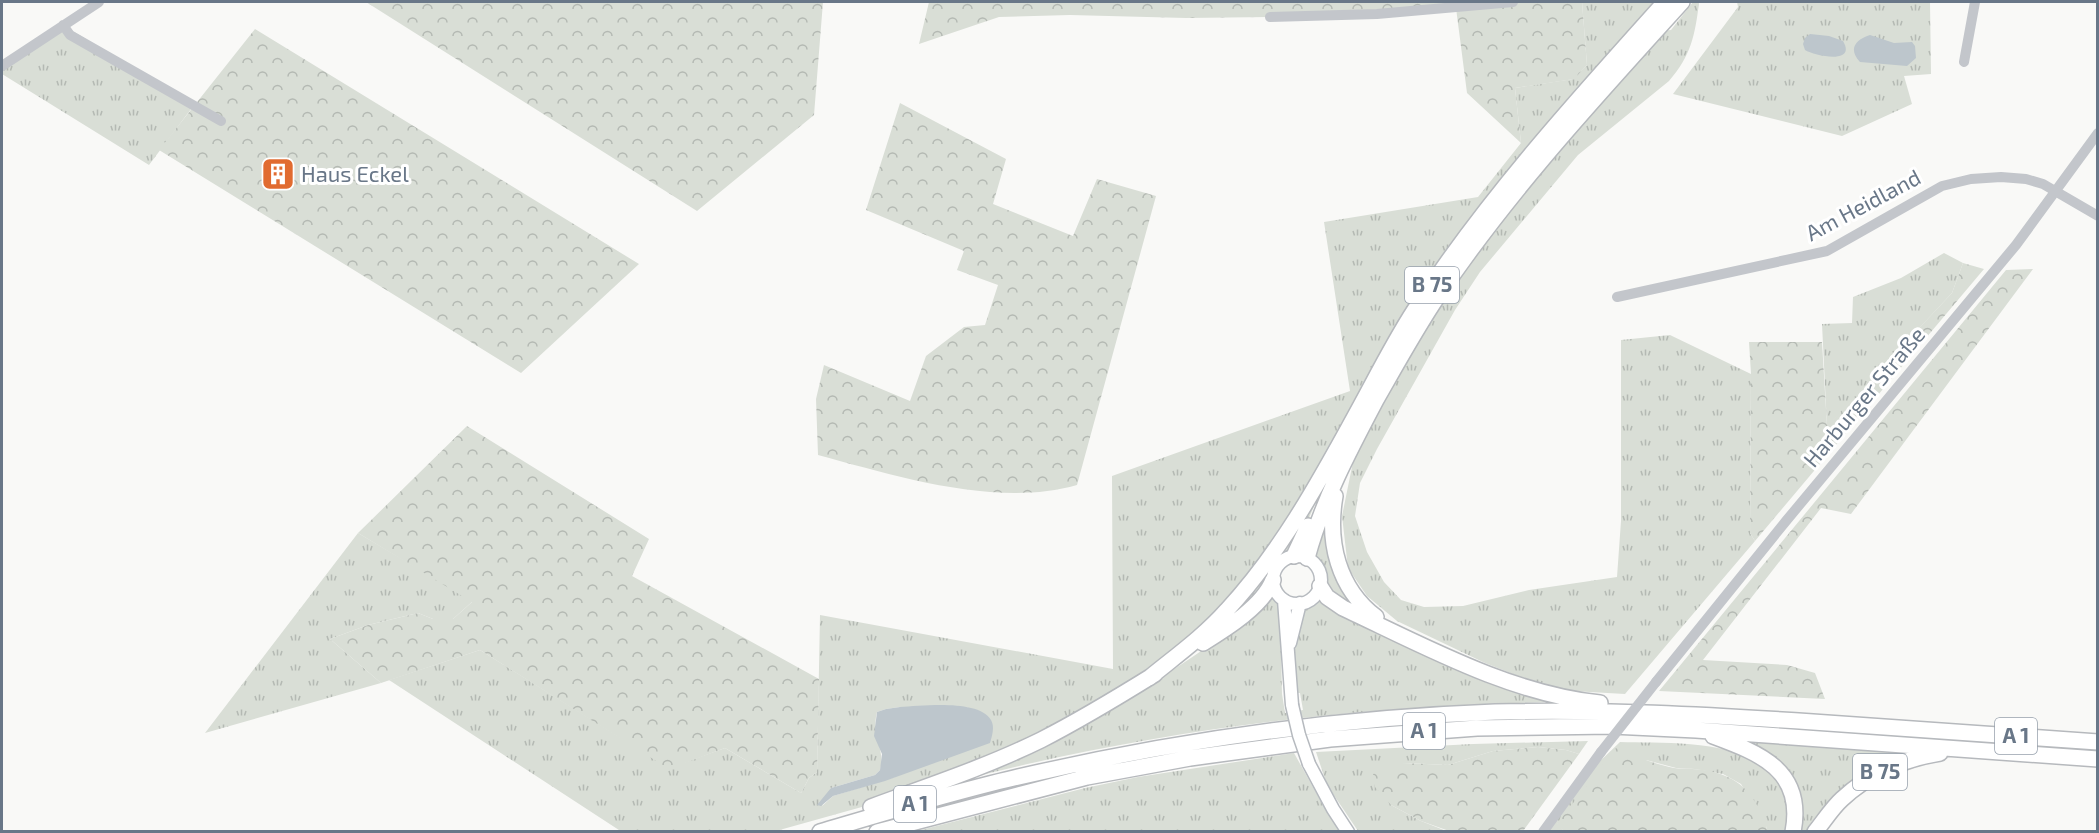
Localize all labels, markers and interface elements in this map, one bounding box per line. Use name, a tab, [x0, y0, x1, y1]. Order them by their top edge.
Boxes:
building icon: Haus Eckel	[260, 156, 296, 192]
place label: Haus Eckel	[301, 160, 409, 186]
street label: Am Heidland	[1801, 163, 1924, 245]
road number: B 75	[1405, 267, 1459, 303]
street label: Harburger Straße	[1797, 321, 1929, 472]
road number: A 1	[1403, 713, 1445, 749]
road number: A 1	[1995, 718, 2037, 754]
road number: B 75	[1853, 754, 1907, 790]
road number: A 1	[894, 786, 936, 822]

